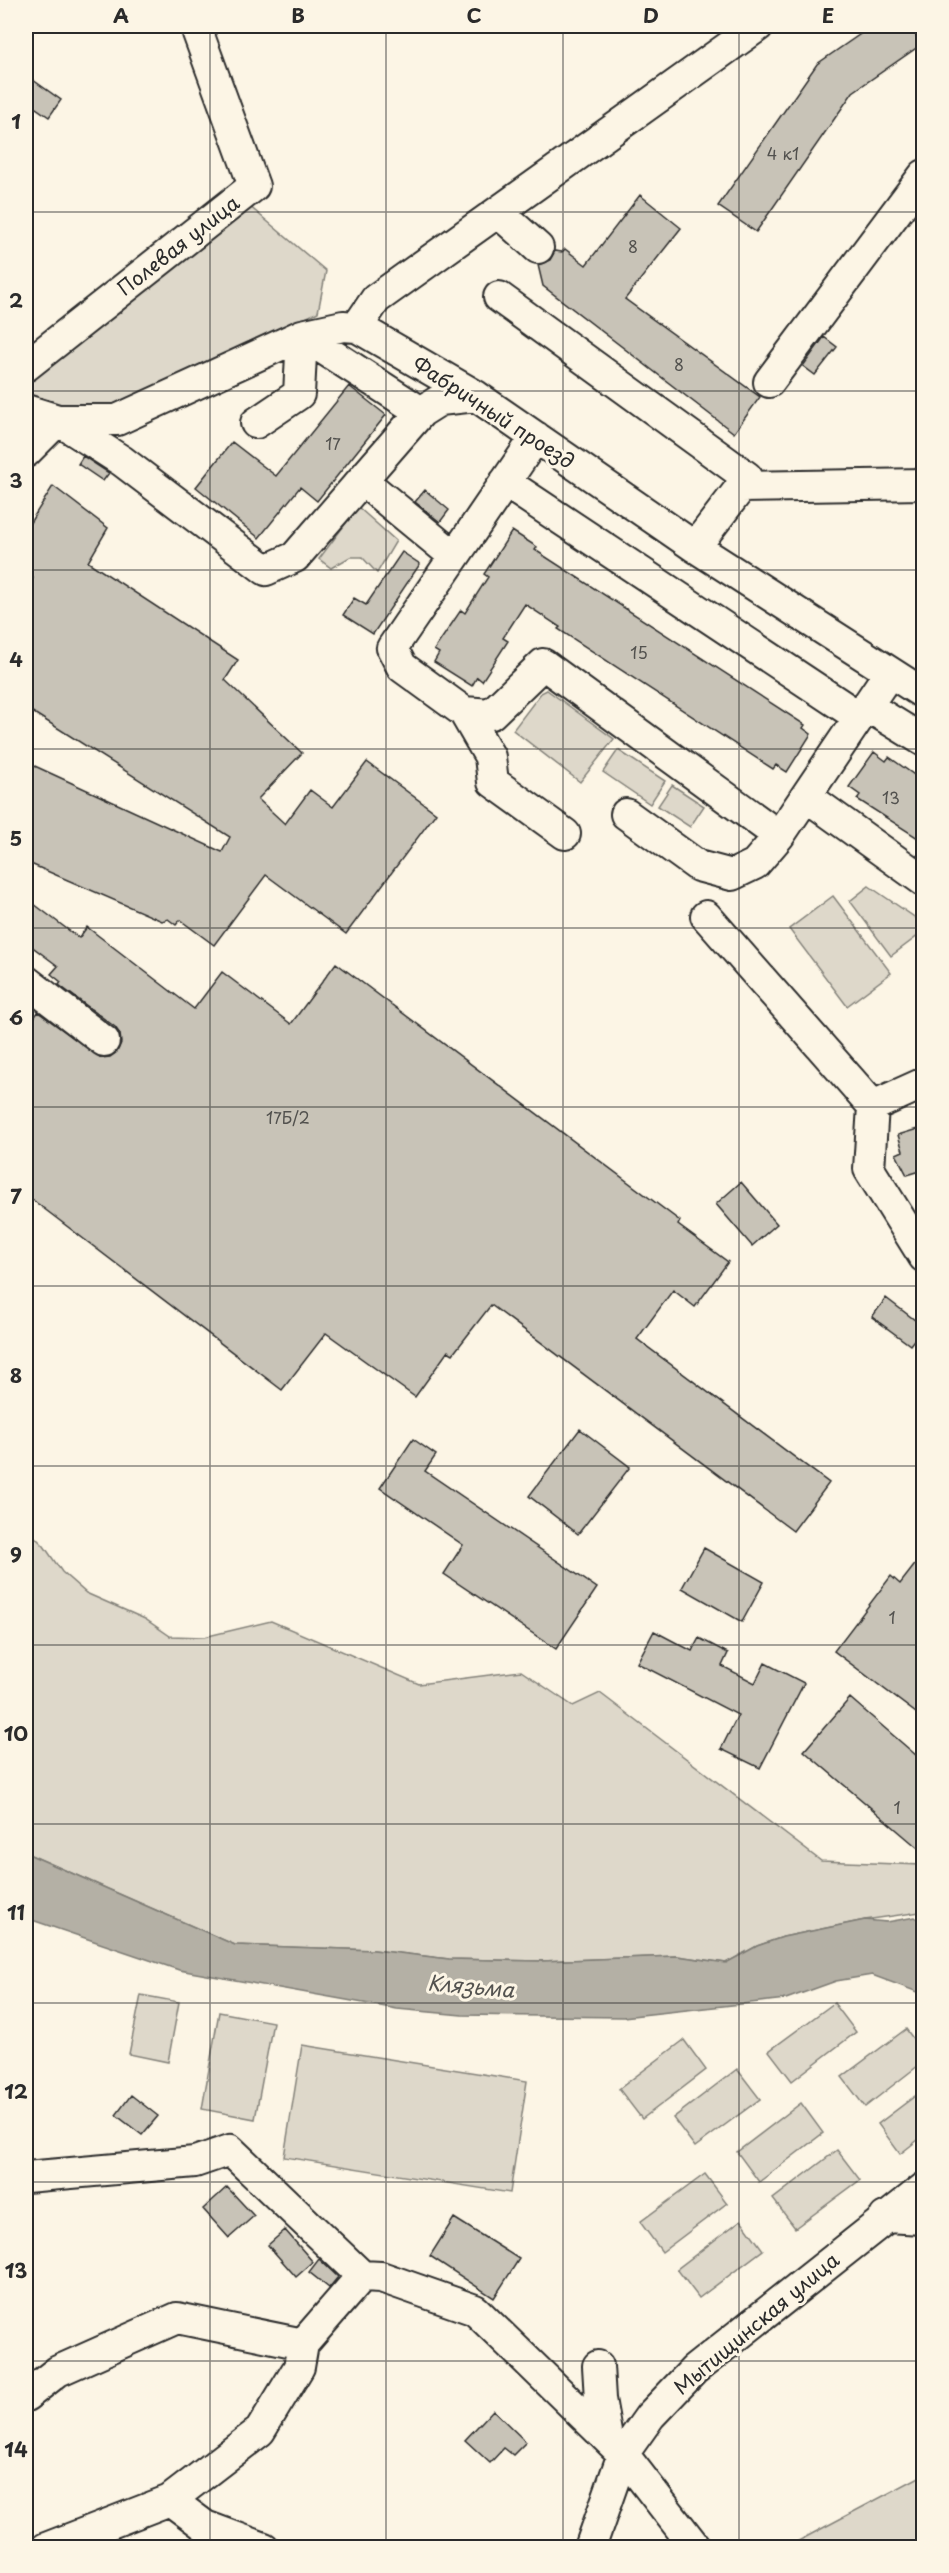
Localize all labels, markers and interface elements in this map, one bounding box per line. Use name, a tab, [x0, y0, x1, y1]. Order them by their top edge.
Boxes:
text: A	[113, 0, 129, 30]
text: B	[291, 0, 305, 30]
text: C	[466, 0, 482, 30]
text: D	[643, 0, 659, 30]
text: E	[822, 0, 834, 30]
text: 1	[11, 106, 21, 136]
house number: 4 к1	[767, 141, 799, 165]
street label: Полевая улица	[110, 187, 246, 302]
house number: 8	[628, 234, 638, 258]
text: 2	[9, 285, 23, 315]
street label: Фабричный проезд	[407, 348, 581, 476]
house number: 8	[674, 352, 684, 376]
house number: 17	[325, 431, 341, 455]
text: 3	[9, 465, 23, 495]
house number: 15	[630, 640, 648, 664]
text: 4	[9, 644, 23, 674]
house number: 13	[882, 785, 900, 809]
text: 5	[10, 823, 22, 853]
text: 6	[9, 1002, 23, 1032]
house number: 17Б/2	[266, 1105, 310, 1129]
text: 7	[10, 1181, 22, 1211]
text: 8	[10, 1360, 22, 1390]
text: 9	[10, 1539, 22, 1569]
house number: 1	[888, 1605, 896, 1629]
text: 10	[4, 1718, 28, 1748]
house number: 1	[893, 1795, 901, 1819]
text: 11	[7, 1897, 25, 1927]
water label: Клязьма	[426, 1965, 517, 2005]
text: 12	[4, 2076, 28, 2106]
street label: Мытищинская улица	[667, 2244, 846, 2401]
text: 13	[5, 2255, 27, 2285]
text: 14	[4, 2434, 28, 2464]

